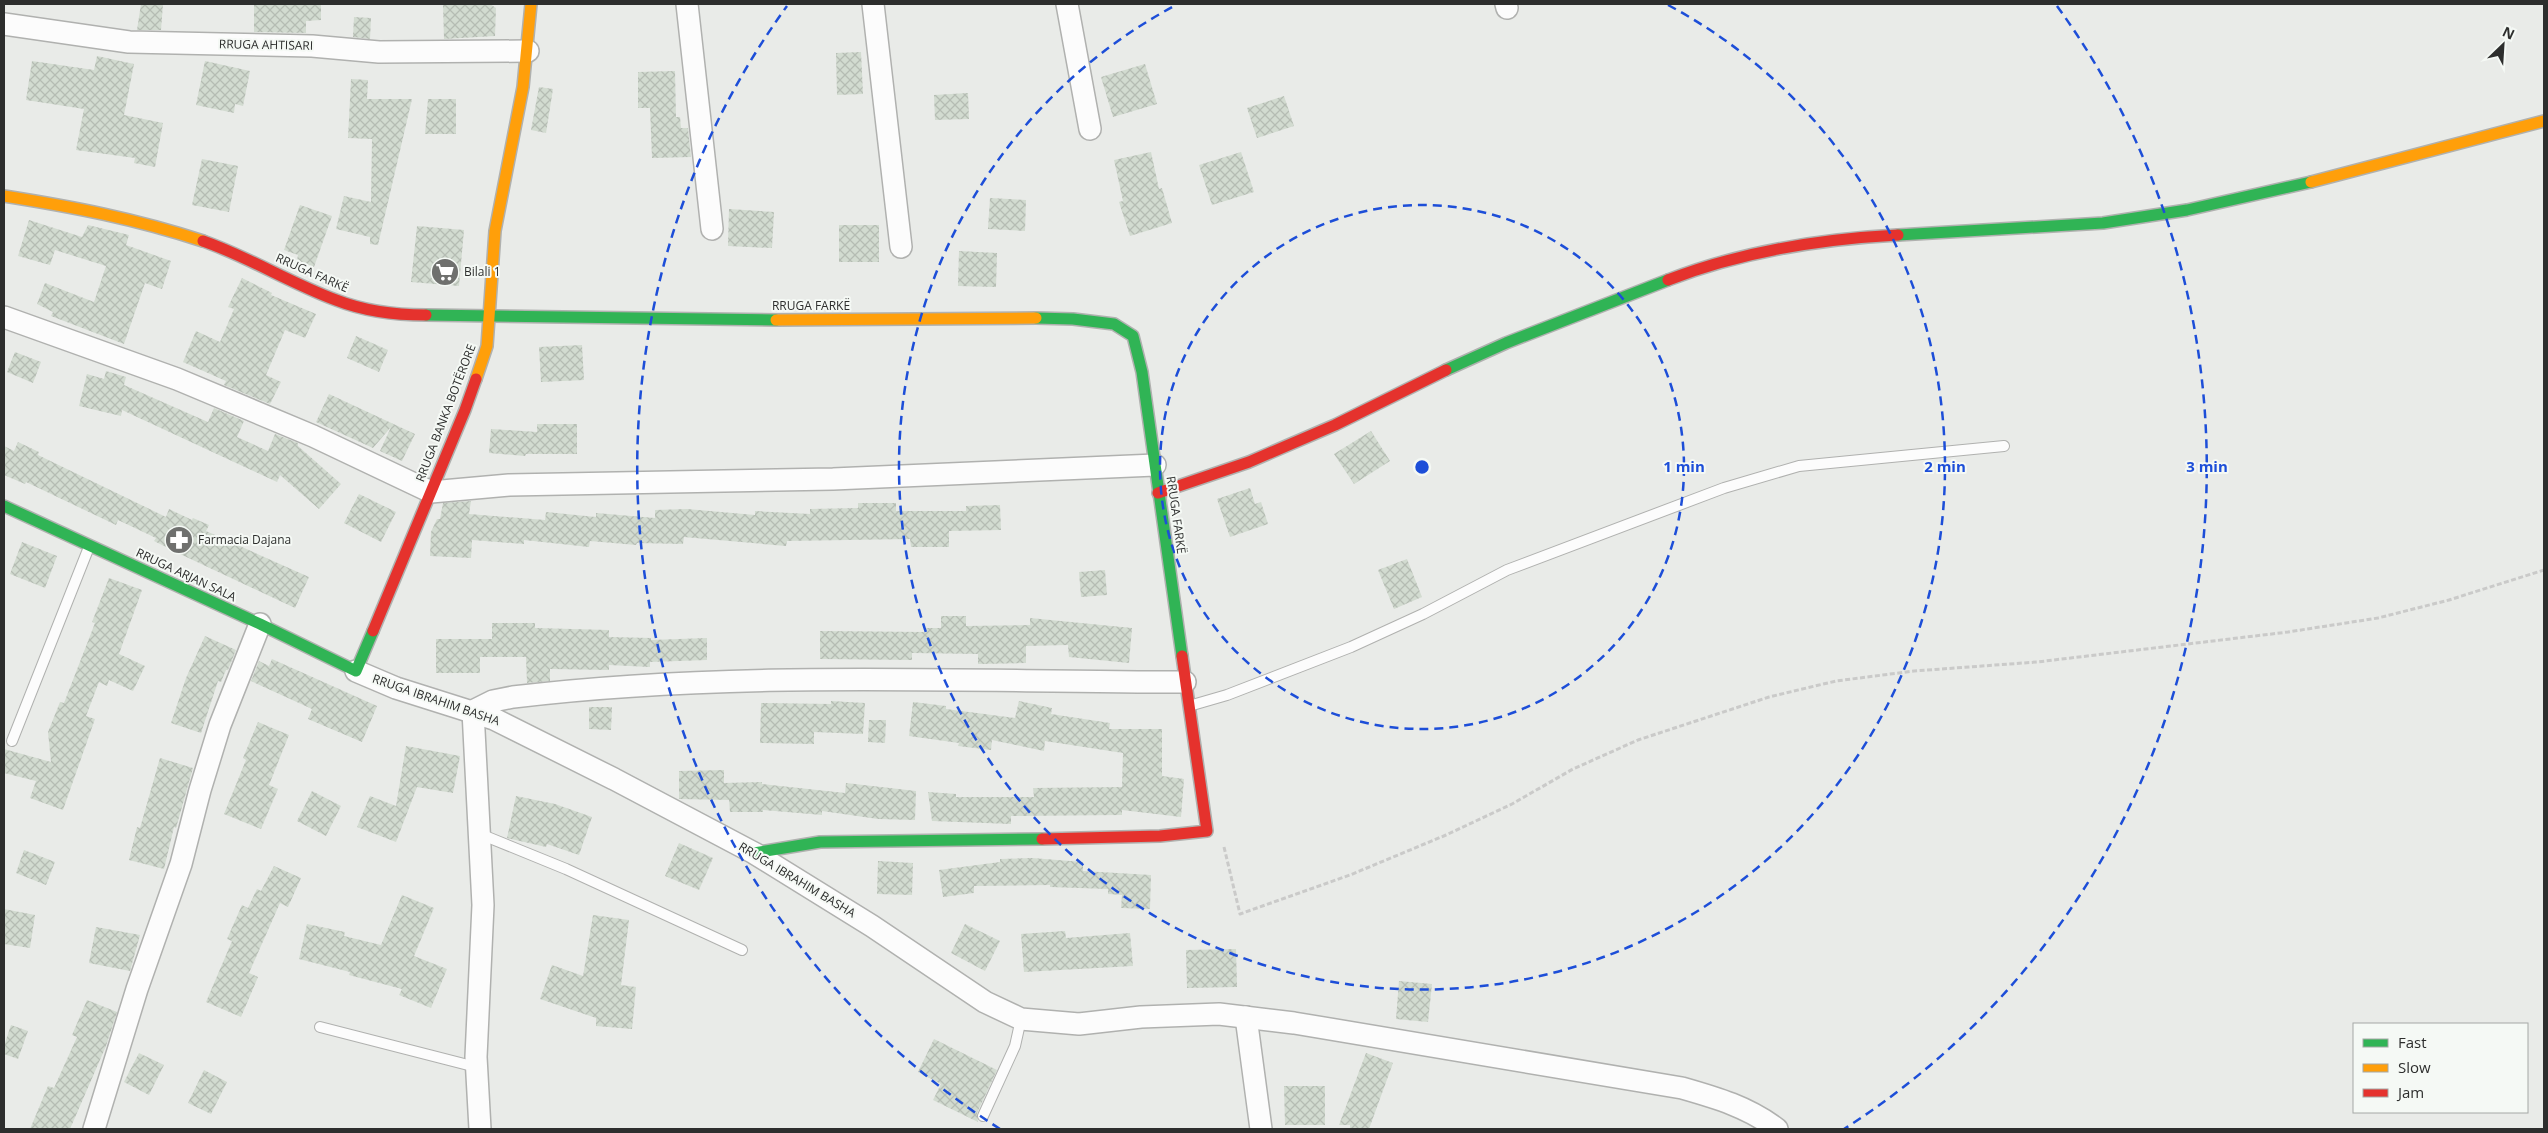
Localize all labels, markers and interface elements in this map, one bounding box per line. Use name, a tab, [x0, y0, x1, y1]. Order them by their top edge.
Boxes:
north arrow	[2478, 20, 2528, 70]
text: N	[2500, 22, 2518, 44]
street label: RRUGA AHTISARI	[219, 35, 313, 54]
street label: RRUGA FARKË	[273, 249, 351, 296]
supermarket icon: Bilali 1	[430, 257, 460, 287]
place label: Bilali 1	[464, 263, 501, 280]
street label: RRUGA FARKË	[772, 297, 850, 314]
street label: RRUGA BANKA BOTËRORE	[411, 341, 480, 484]
text: 1 min	[1663, 456, 1705, 476]
text: 2 min	[1924, 456, 1966, 476]
text: 3 min	[2186, 456, 2228, 476]
centre of rings	[1413, 458, 1431, 476]
street label: RRUGA FARKË	[1163, 475, 1190, 555]
pharmacy icon: Farmacia Dajana	[164, 525, 194, 555]
place label: Farmacia Dajana	[198, 531, 291, 548]
street label: RRUGA ARJAN SALA	[133, 544, 240, 605]
street label: RRUGA IBRAHIM BASHA	[370, 670, 502, 729]
street label: RRUGA IBRAHIM BASHA	[736, 838, 859, 921]
legend	[2353, 1023, 2528, 1113]
text: Fast	[2398, 1032, 2427, 1052]
text: Slow	[2398, 1057, 2431, 1077]
text: Jam	[2396, 1082, 2424, 1102]

